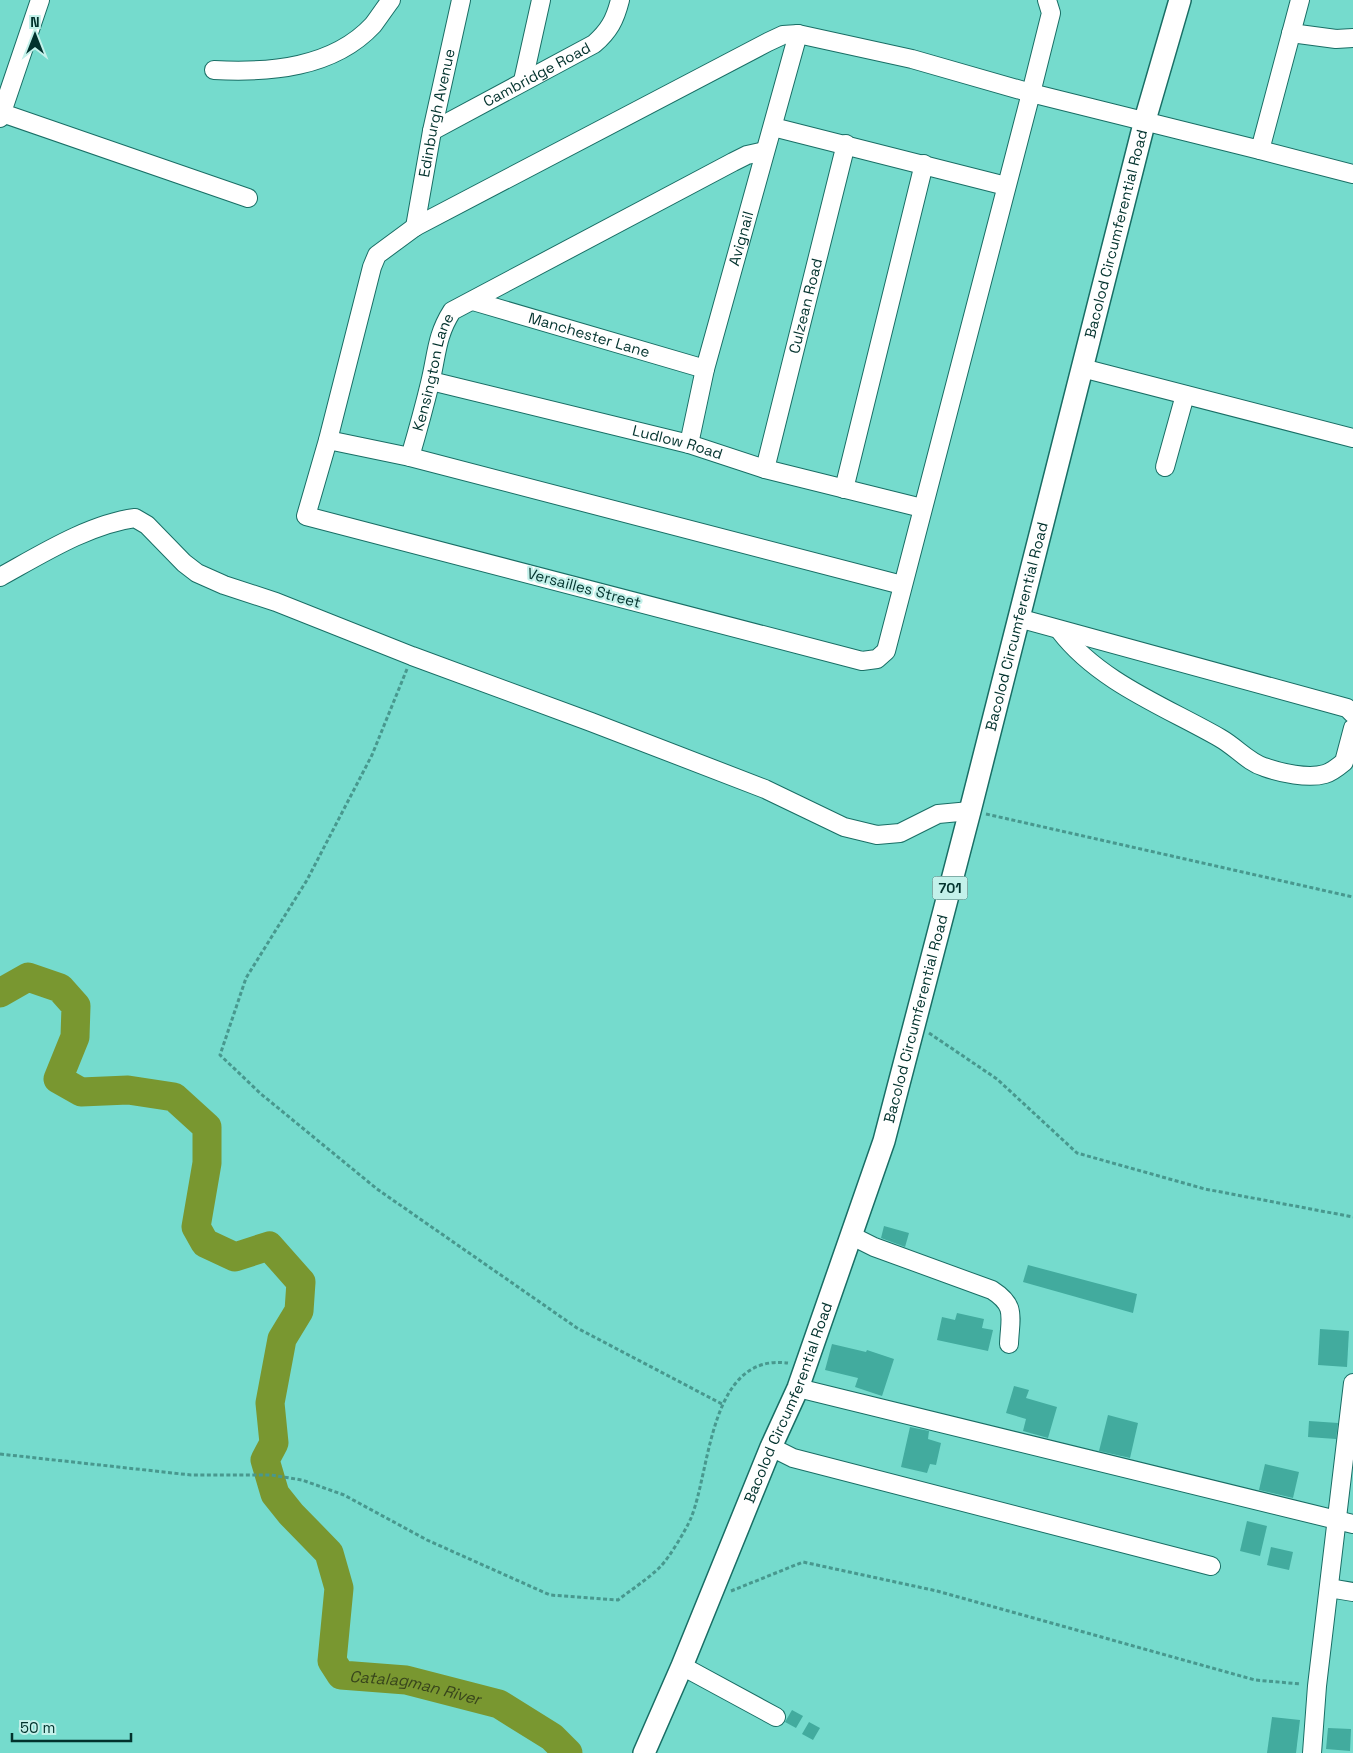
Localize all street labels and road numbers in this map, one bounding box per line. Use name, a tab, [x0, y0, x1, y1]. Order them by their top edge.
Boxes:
street label: Cambridge Road	[480, 38, 594, 111]
street label: Edinburgh Avenue	[414, 47, 459, 179]
street label: Bacolod Circumferential Road	[1080, 127, 1151, 340]
street label: Avignail	[724, 209, 757, 268]
street label: Culzean Road	[784, 256, 826, 355]
street label: Manchester Lane	[526, 308, 652, 361]
street label: Kensington Lane	[408, 309, 458, 433]
street label: Ludlow Road	[631, 421, 725, 463]
street label: Bacolod Circumferential Road	[981, 520, 1052, 733]
street label: Versailles Street	[525, 563, 643, 612]
road number: 701	[932, 876, 968, 900]
street label: Bacolod Circumferential Road	[879, 912, 952, 1125]
street label: Bacolod Circumferential Road	[739, 1300, 836, 1506]

